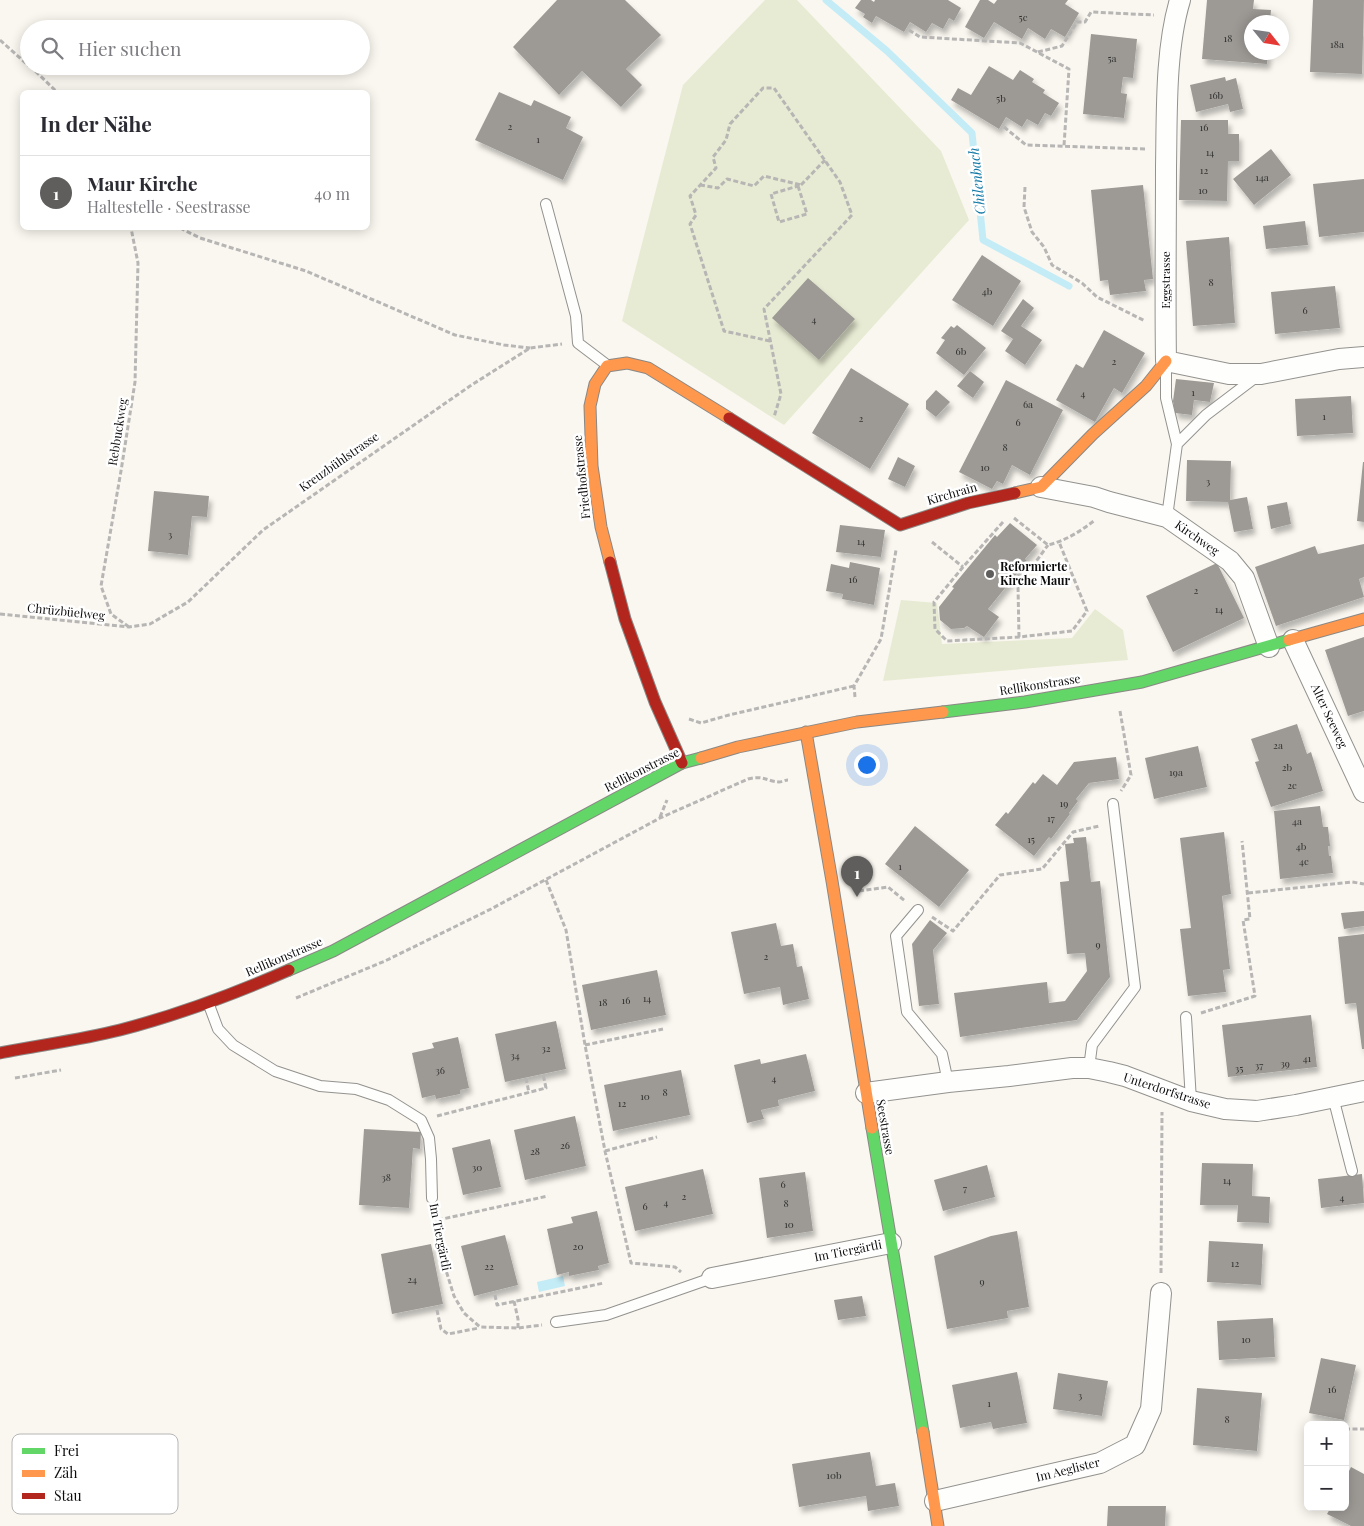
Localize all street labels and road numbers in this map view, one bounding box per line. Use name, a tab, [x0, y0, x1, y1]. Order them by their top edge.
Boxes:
street label: Eggstrasse	[1157, 251, 1173, 309]
street label: Rebbuckweg	[104, 396, 130, 467]
street label: Kreuzbühlstrasse	[295, 428, 381, 495]
street label: Friedhofstrasse	[569, 434, 593, 520]
street label: Kirchrain	[925, 478, 979, 508]
street label: Kirchweg	[1172, 516, 1224, 559]
street label: Chrüzbüelweg	[26, 599, 106, 623]
street label: Rellikonstrasse	[998, 670, 1082, 698]
street label: Alter Seeweg	[1308, 680, 1352, 751]
street label: Rellikonstrasse	[601, 743, 682, 795]
street label: Rellikonstrasse	[243, 933, 324, 979]
street label: Unterdorfstrasse	[1121, 1068, 1213, 1112]
street label: Seestrasse	[873, 1098, 899, 1156]
street label: Im Tiergärtli	[427, 1202, 455, 1272]
street label: Im Tiergärtli	[813, 1236, 883, 1264]
street label: Im Aeglister	[1034, 1453, 1102, 1485]

